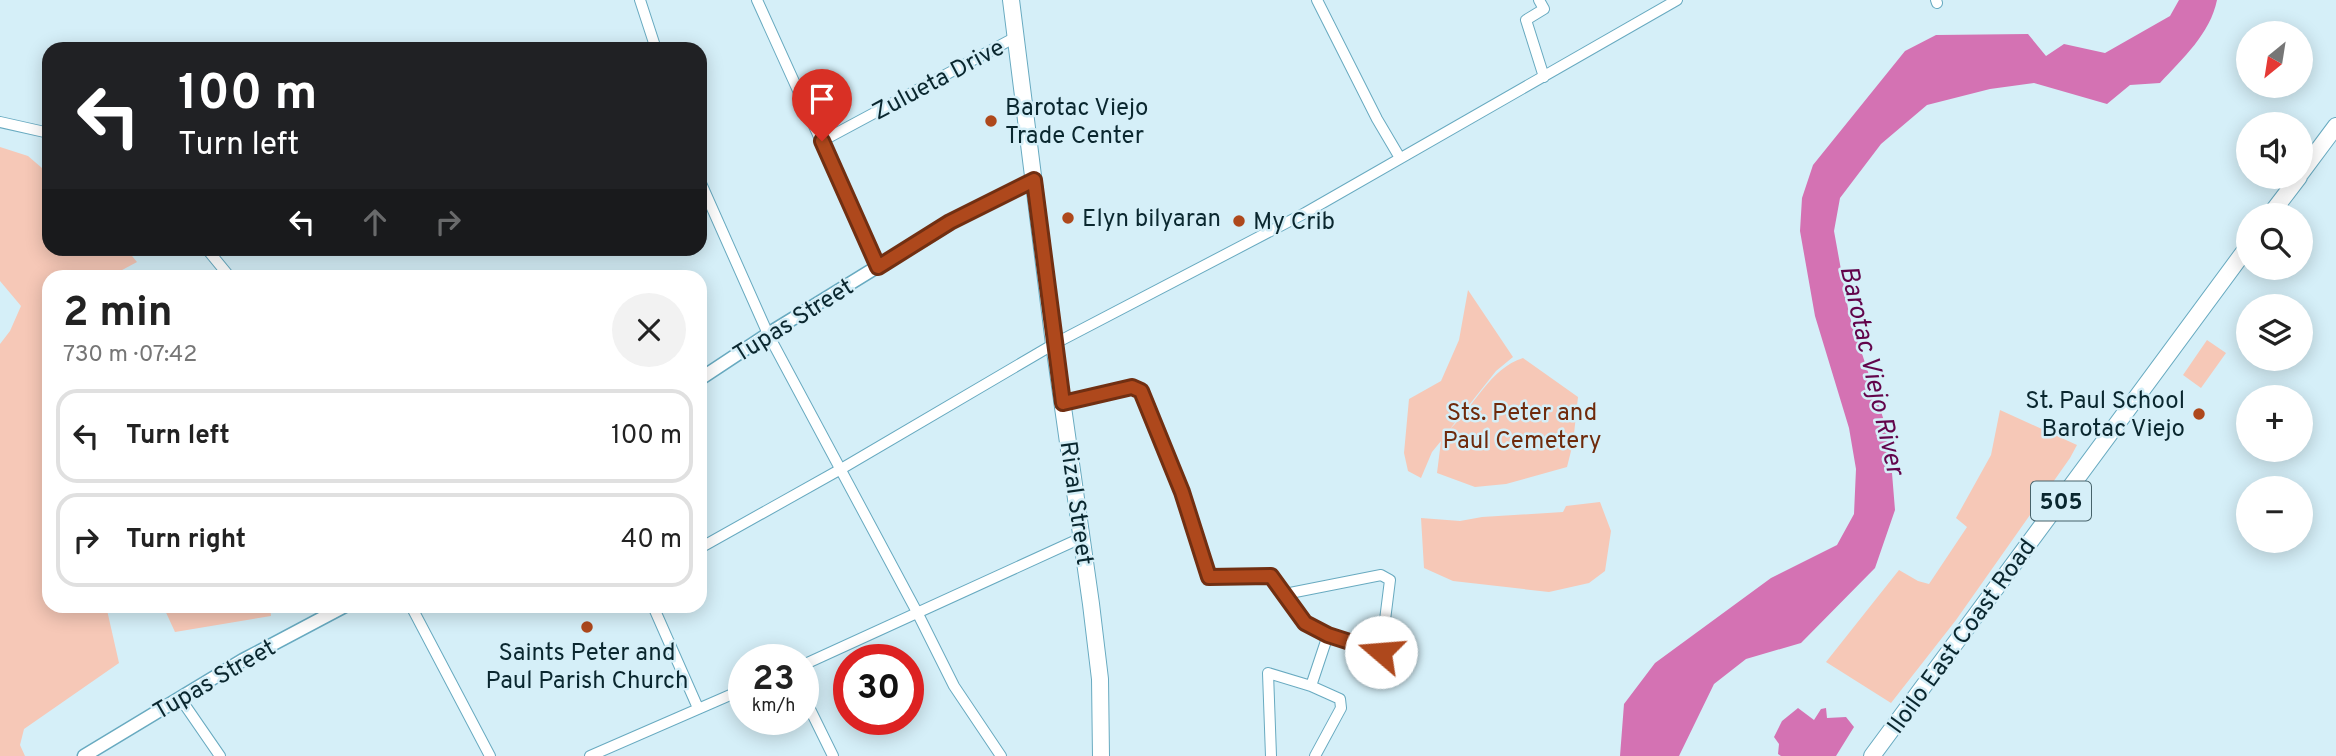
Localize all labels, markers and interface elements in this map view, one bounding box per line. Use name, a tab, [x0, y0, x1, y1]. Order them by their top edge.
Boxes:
north arrow	[2236, 21, 2314, 98]
map controls	[2236, 21, 2313, 553]
street label: Zulueta Drive	[868, 33, 1010, 128]
text: 100 m	[178, 65, 317, 127]
pin	[792, 69, 852, 141]
icon: left	[63, 70, 154, 161]
icon: arrive	[803, 80, 841, 118]
place label: Barotac Viejo Trade Center	[1005, 94, 1148, 152]
button: sound	[2236, 112, 2313, 189]
marker: Barotac Viejo Trade Center	[983, 113, 999, 129]
text: Turn left	[178, 126, 299, 166]
icon: left	[283, 203, 321, 241]
icon: ahead	[356, 203, 394, 241]
icon: right	[429, 203, 467, 241]
button: search	[2236, 203, 2313, 280]
place label: Elyn bilyaran	[1082, 205, 1221, 235]
place label: My Crib	[1253, 208, 1335, 238]
marker: Elyn bilyaran	[1060, 210, 1076, 226]
marker: My Crib	[1231, 213, 1247, 229]
water label: Barotac Viejo River	[1830, 263, 1911, 480]
street label: Tupas Street	[728, 273, 860, 371]
text: 2 min	[63, 288, 173, 341]
button: close	[612, 293, 686, 367]
button: layers	[2236, 294, 2313, 371]
text: 730 m · 07:42	[63, 341, 197, 370]
button: +	[2236, 385, 2313, 462]
place label: St. Paul School Barotac Viejo	[2025, 387, 2185, 445]
park label: Sts. Peter and Paul Cemetery	[1442, 399, 1602, 457]
marker: St. Paul School Barotac Viejo	[2191, 406, 2207, 422]
icon: left	[67, 417, 105, 455]
text: Turn left	[126, 420, 230, 453]
text: 100 m	[611, 420, 682, 453]
street label: Rizal Street	[1051, 439, 1099, 567]
button: −	[2236, 476, 2313, 553]
road number: 505	[2031, 481, 2091, 520]
icon: right	[67, 521, 105, 559]
text: Turn right	[126, 524, 246, 557]
text: 40 m	[621, 524, 682, 557]
street label: Iloilo East Coast Road	[1882, 534, 2043, 741]
position arrow	[1344, 615, 1418, 689]
marker: Saints Peter and Paul Parish Church	[579, 619, 595, 635]
street label: Tupas Street	[149, 634, 281, 728]
place label: Saints Peter and Paul Parish Church	[486, 639, 688, 697]
speed limit sign: 30	[833, 644, 924, 735]
text: 23	[752, 658, 795, 702]
text: km/h	[752, 695, 795, 718]

